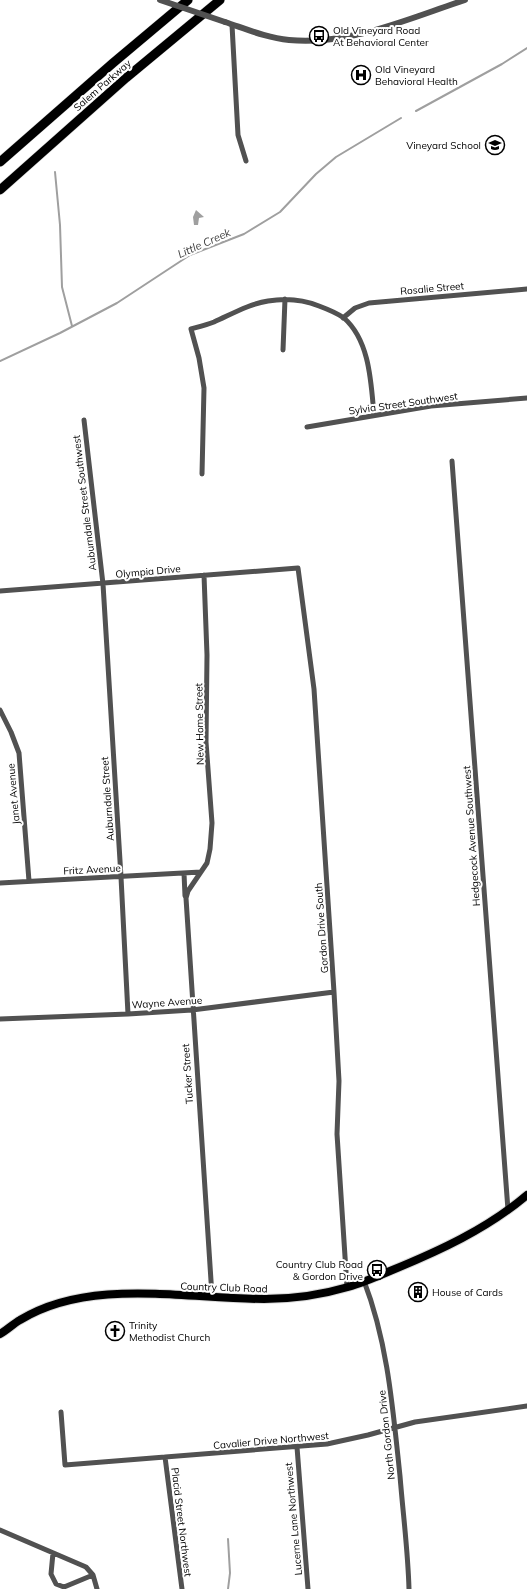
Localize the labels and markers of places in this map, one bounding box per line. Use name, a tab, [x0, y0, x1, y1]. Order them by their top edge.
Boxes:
place label: Old Vineyard Road At Behavioral Center	[333, 24, 429, 49]
bus stop icon: Old Vineyard Road At Behavioral Center	[308, 25, 330, 47]
place label: Old Vineyard Behavioral Health	[375, 63, 458, 88]
hospital icon: Old Vineyard Behavioral Health	[350, 64, 372, 86]
school or university icon: Vineyard School	[484, 134, 506, 156]
place label: Vineyard School	[406, 139, 481, 152]
place label: Country Club Road & Gordon Drive	[276, 1258, 363, 1283]
bus stop icon: Country Club Road & Gordon Drive	[366, 1259, 388, 1281]
building icon: House of Cards	[407, 1281, 429, 1303]
place label: House of Cards	[432, 1286, 503, 1299]
place label: Trinity Methodist Church	[129, 1319, 210, 1344]
church icon: Trinity Methodist Church	[104, 1320, 126, 1342]

